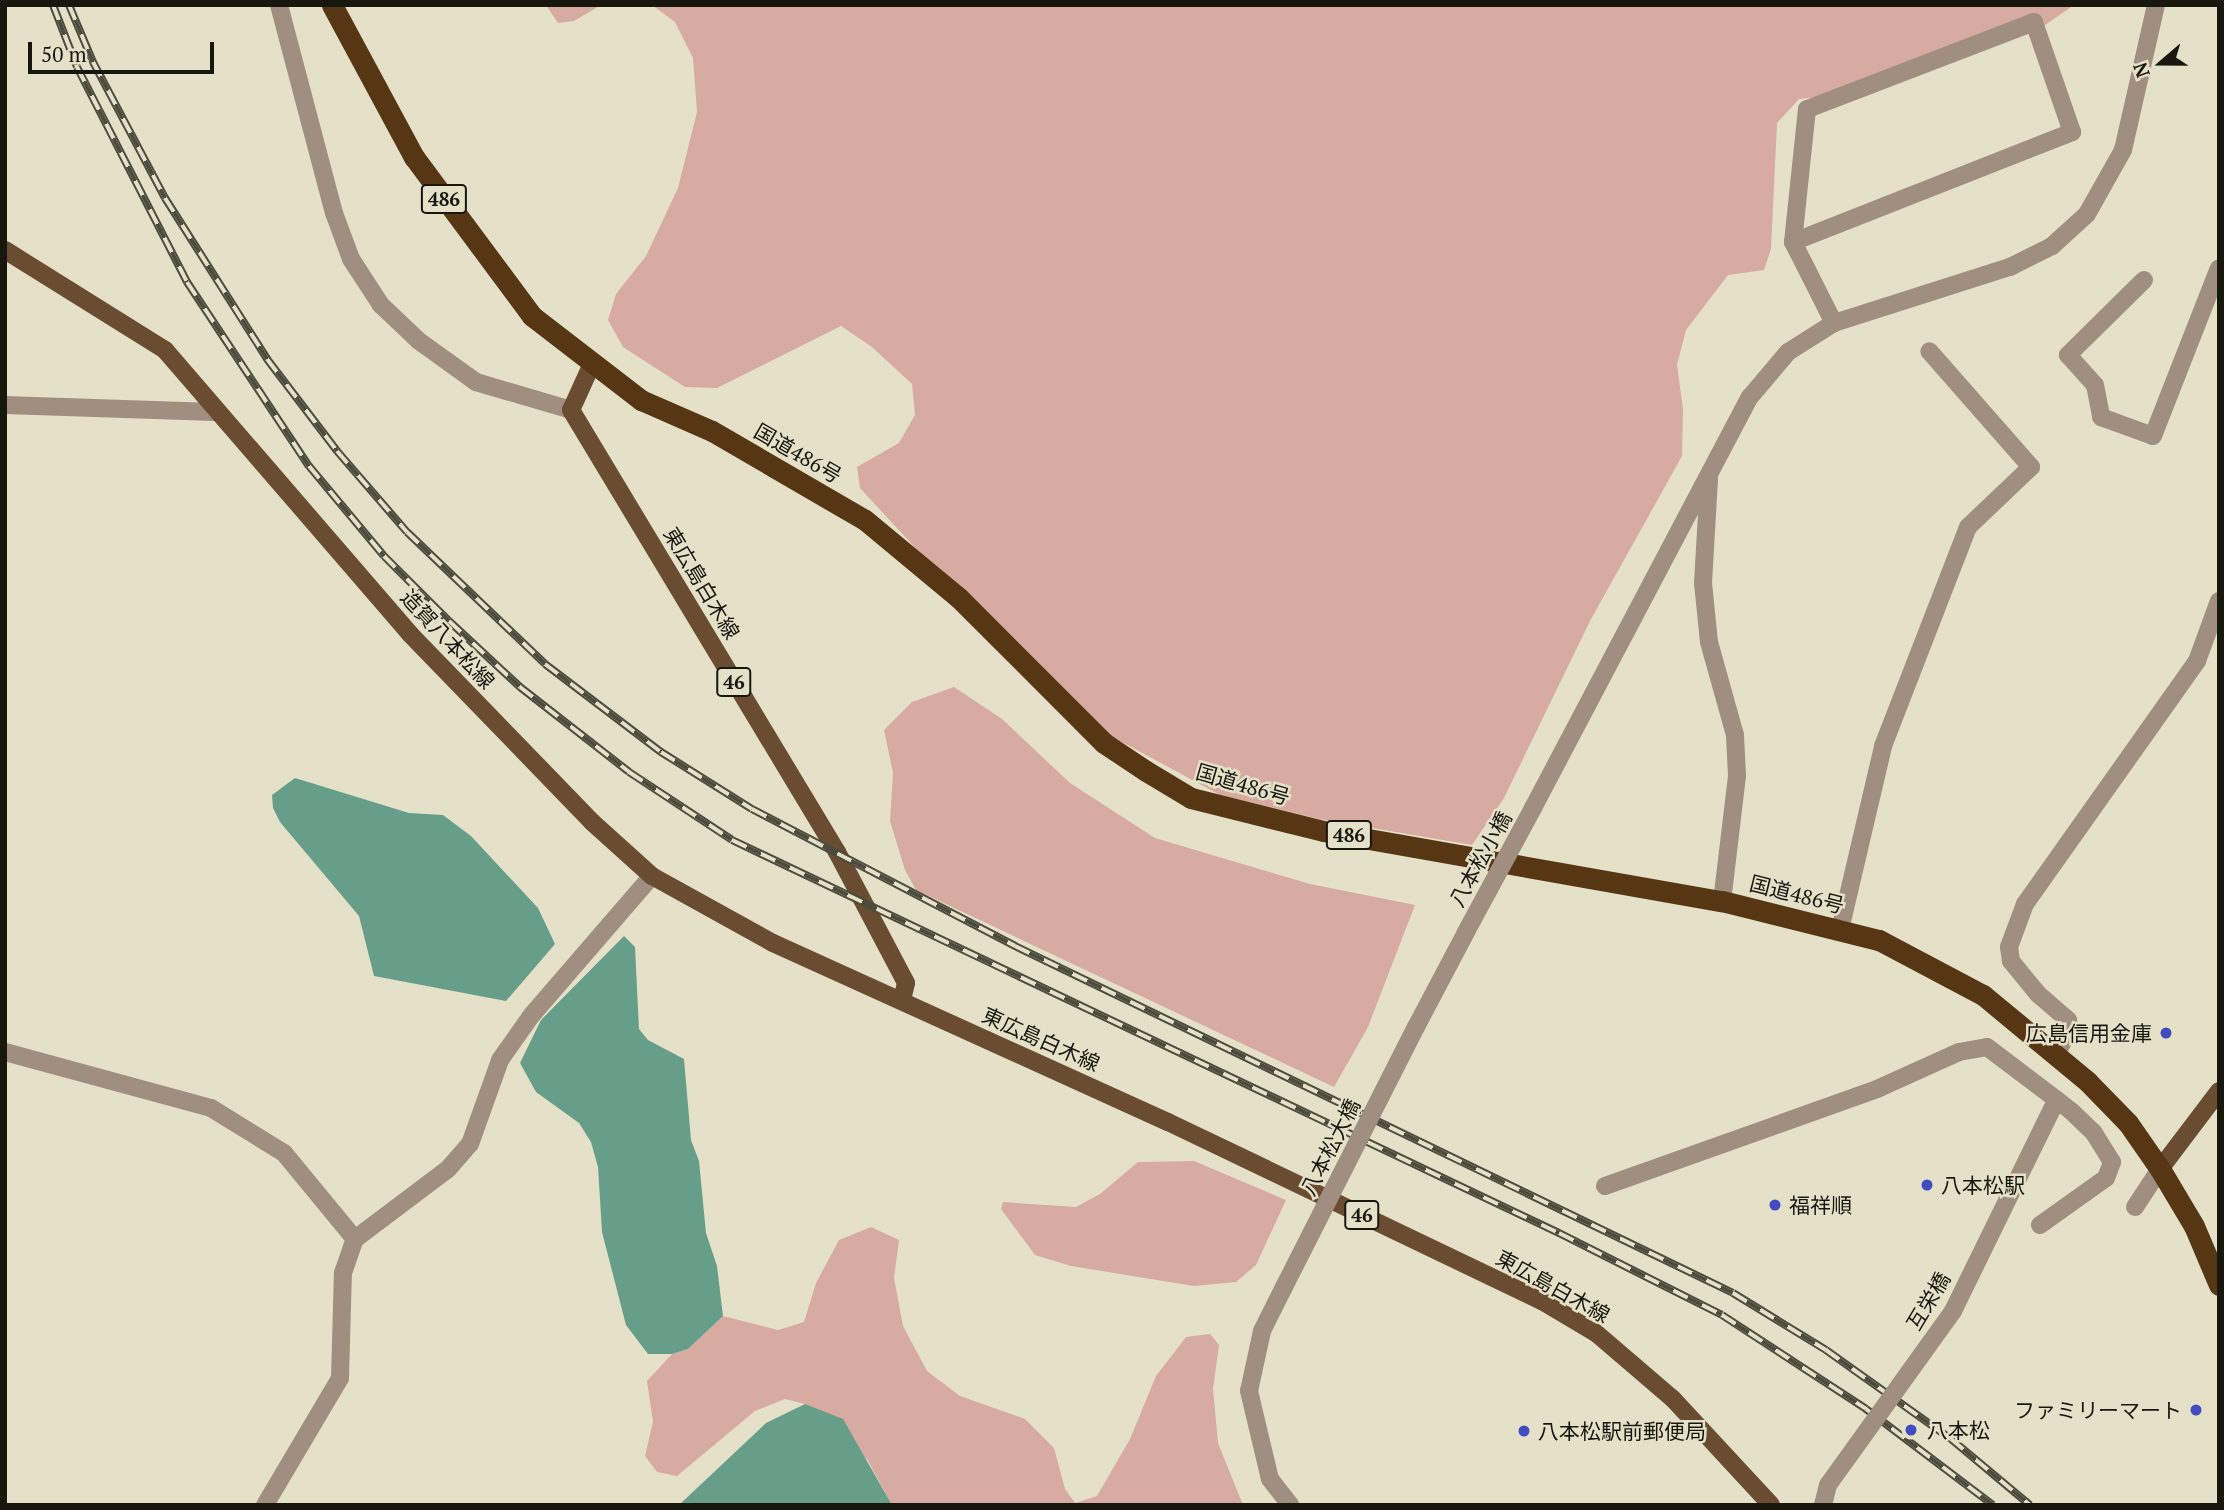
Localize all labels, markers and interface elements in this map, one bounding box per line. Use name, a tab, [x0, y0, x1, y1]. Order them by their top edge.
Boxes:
scale bar	[32, 28, 217, 72]
north arrow	[2126, 28, 2196, 98]
text: 50 m	[41, 40, 87, 68]
text: N	[2127, 59, 2155, 81]
road number: 486	[420, 183, 468, 214]
street label: 国道486号	[750, 418, 846, 488]
street label: 東広島白木線	[659, 523, 745, 643]
street label: 造賀八本松線	[396, 584, 500, 694]
road number: 46	[715, 666, 753, 698]
street label: 国道486号	[1193, 759, 1293, 809]
street label: 八本松小橋	[1444, 807, 1516, 911]
road number: 486	[1324, 820, 1374, 850]
street label: 国道486号	[1747, 870, 1847, 918]
street label: 東広島白木線	[978, 1002, 1104, 1076]
place label: 広島信用金庫	[2026, 1020, 2152, 1046]
marker: 広島信用金庫	[2158, 1025, 2174, 1041]
street label: 八本松大橋	[1295, 1095, 1365, 1199]
place label: 八本松駅	[1941, 1172, 2025, 1198]
marker: 八本松駅	[1919, 1177, 1935, 1193]
place label: 福祥順	[1789, 1192, 1852, 1218]
marker: 福祥順	[1767, 1197, 1783, 1213]
road number: 46	[1343, 1200, 1381, 1231]
street label: 東広島白木線	[1492, 1244, 1614, 1328]
street label: 互栄橋	[1901, 1268, 1955, 1334]
place label: ファミリーマート	[2014, 1397, 2182, 1423]
marker: ファミリーマート	[2188, 1402, 2204, 1418]
place label: 八本松	[1927, 1417, 1990, 1443]
place label: 八本松駅前郵便局	[1538, 1418, 1706, 1444]
marker: 八本松	[1901, 1420, 1921, 1440]
marker: 八本松駅前郵便局	[1516, 1423, 1532, 1439]

